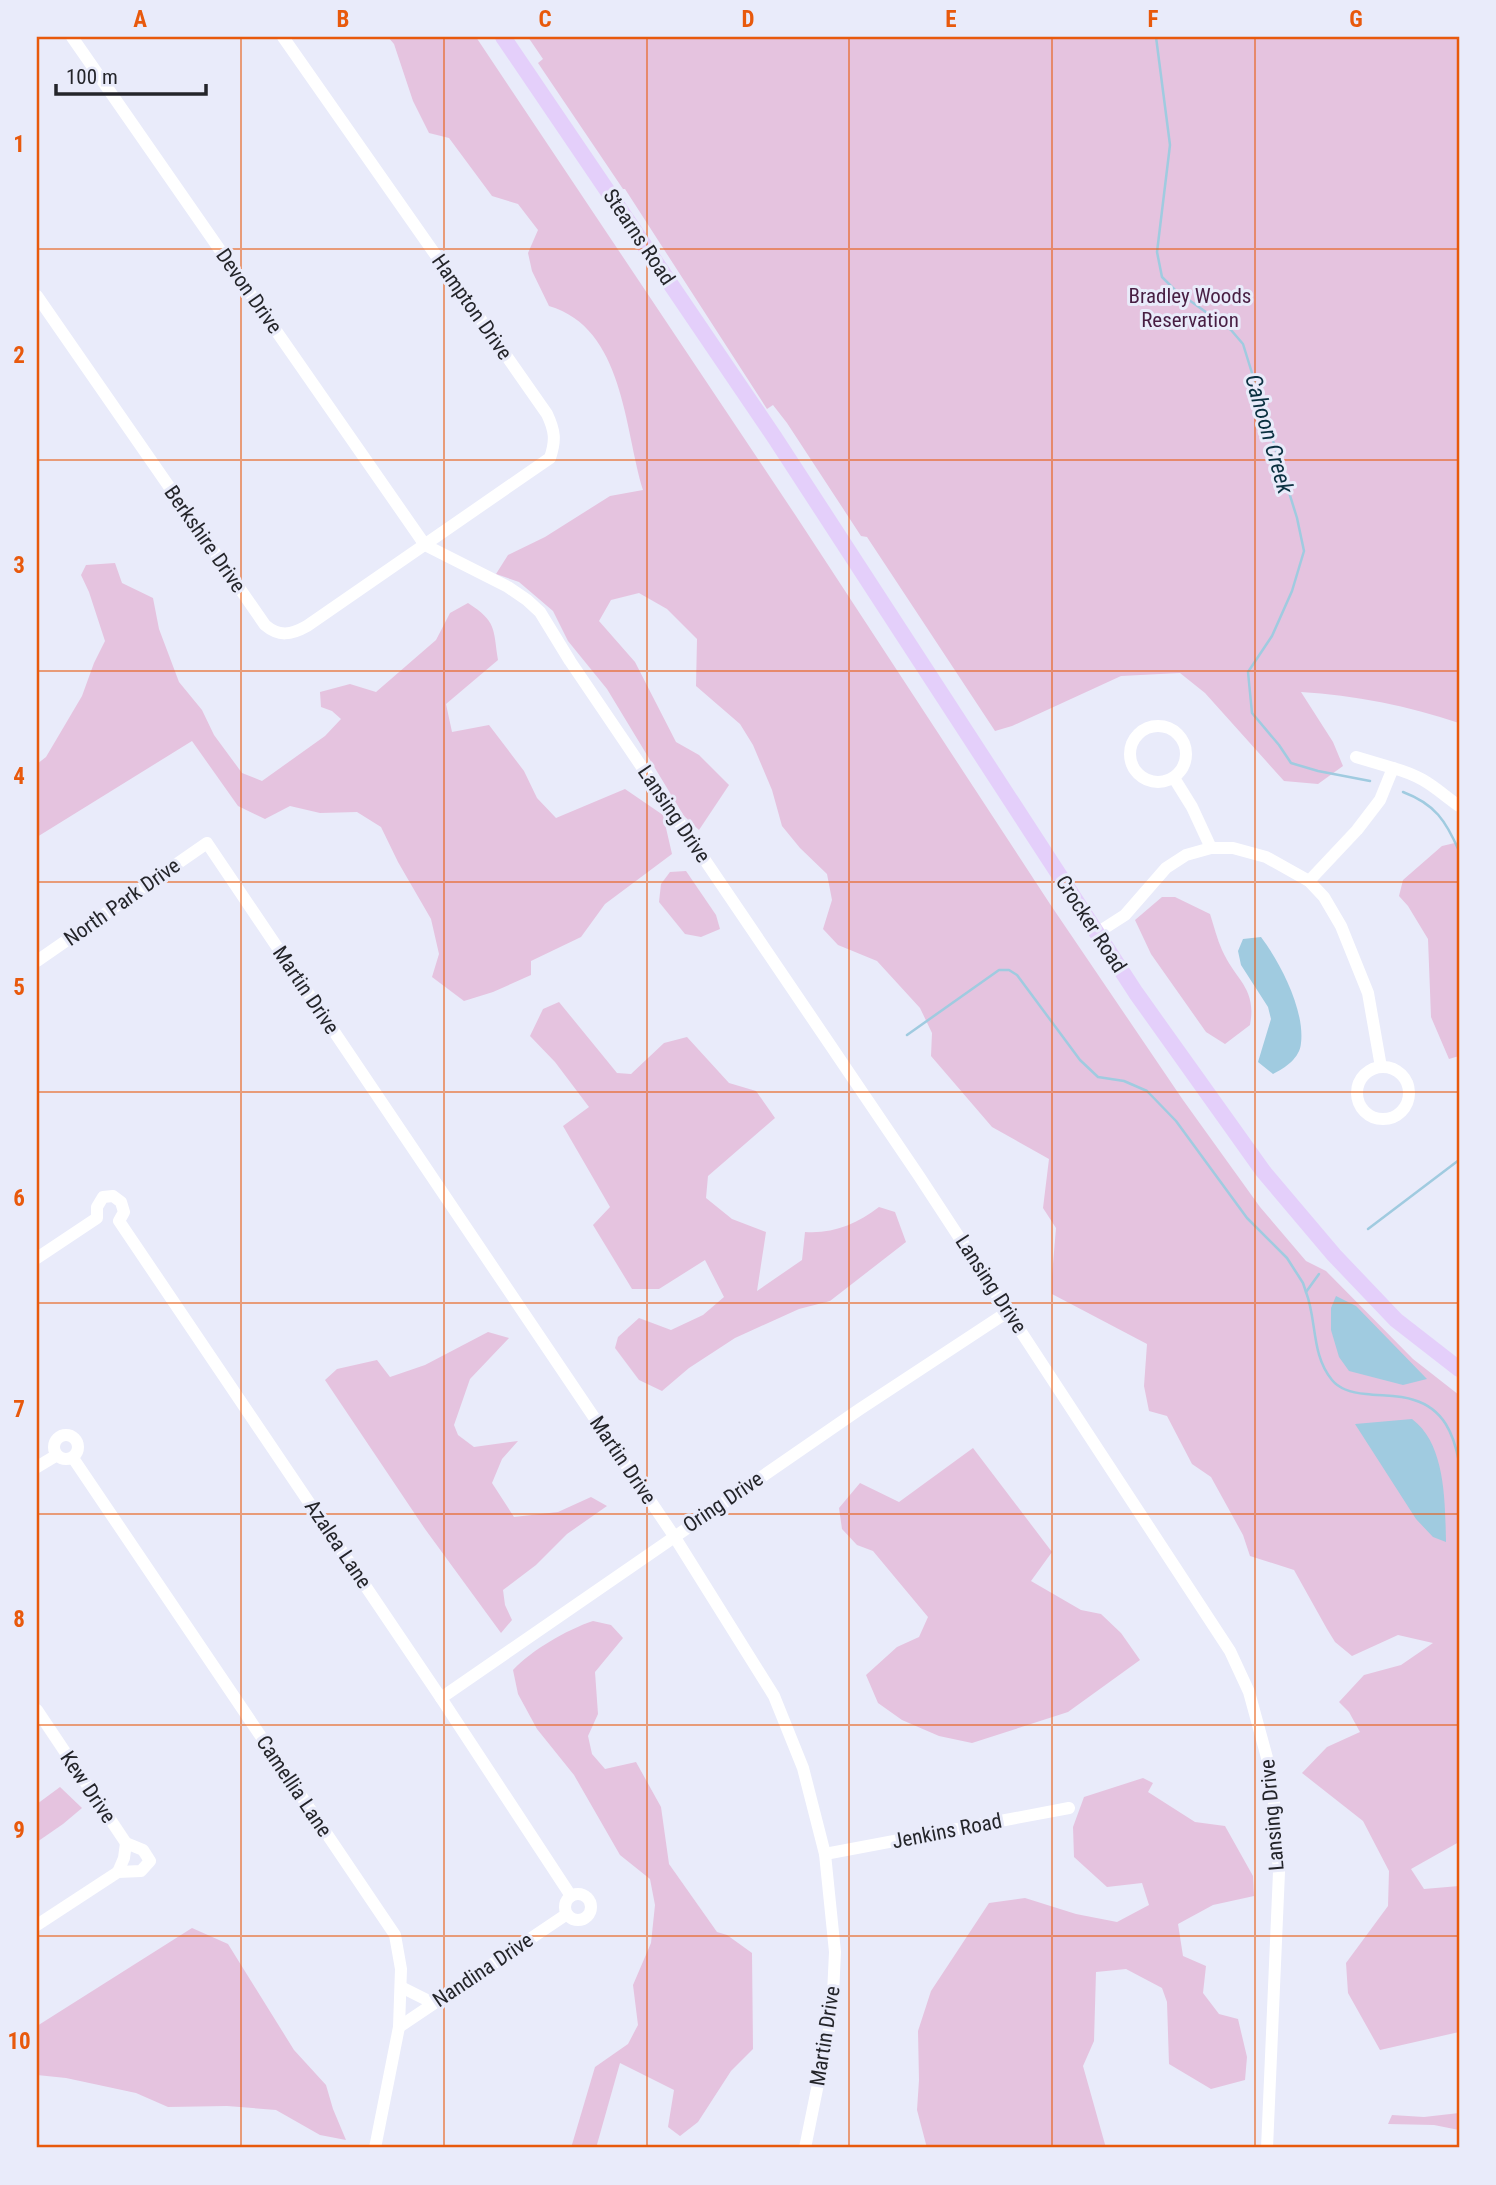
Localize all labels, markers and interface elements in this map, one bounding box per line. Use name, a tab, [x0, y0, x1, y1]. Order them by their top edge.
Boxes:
text: A	[133, 6, 147, 33]
text: B	[337, 6, 349, 33]
text: C	[538, 6, 552, 33]
text: D	[742, 6, 755, 33]
text: E	[945, 6, 957, 33]
text: F	[1148, 6, 1159, 33]
text: G	[1349, 6, 1363, 33]
scale bar	[56, 52, 206, 96]
text: 100 m	[66, 65, 118, 89]
text: 1	[13, 131, 25, 158]
street label: Stearns Road	[598, 185, 680, 289]
street label: Devon Drive	[211, 244, 287, 338]
street label: Hampton Drive	[427, 250, 517, 364]
park label: Bradley Woods Reservation	[1129, 284, 1251, 332]
text: 2	[13, 342, 25, 369]
water label: Cahoon Creek	[1239, 371, 1299, 498]
street label: Berkshire Drive	[159, 481, 251, 597]
text: 3	[13, 552, 25, 579]
street label: Lansing Drive	[633, 761, 715, 867]
text: 4	[13, 763, 25, 790]
street label: North Park Drive	[59, 853, 185, 951]
street label: Crocker Road	[1051, 871, 1131, 977]
street label: Martin Drive	[268, 942, 344, 1039]
text: 5	[13, 974, 25, 1001]
text: 6	[13, 1185, 25, 1212]
street label: Lansing Drive	[950, 1231, 1032, 1338]
text: 7	[13, 1396, 25, 1423]
street label: Martin Drive	[585, 1412, 661, 1509]
street label: Oring Drive	[679, 1466, 768, 1537]
street label: Azalea Lane	[300, 1495, 376, 1593]
text: 8	[13, 1606, 25, 1633]
street label: Camellia Lane	[251, 1731, 337, 1841]
street label: Kew Drive	[55, 1747, 121, 1828]
street label: Lansing Drive	[1255, 1758, 1289, 1872]
street label: Jenkins Road	[890, 1809, 1004, 1853]
text: 9	[13, 1817, 25, 1844]
street label: Nandina Drive	[428, 1928, 538, 2012]
street label: Martin Drive	[805, 1984, 845, 2088]
text: 10	[7, 2028, 31, 2055]

